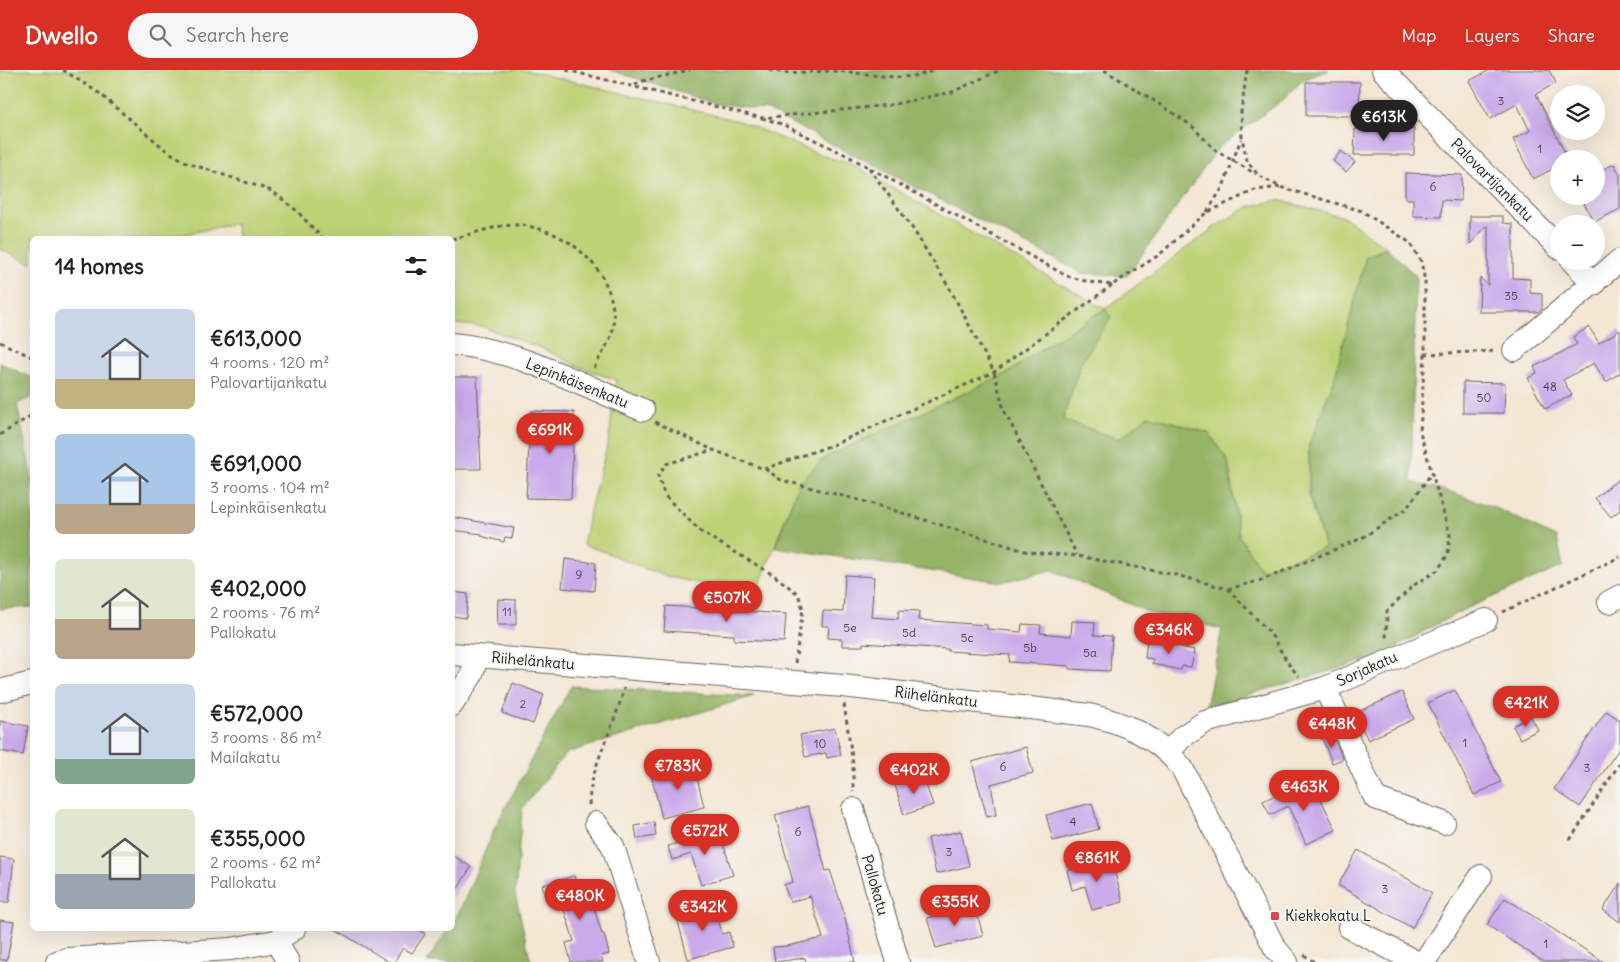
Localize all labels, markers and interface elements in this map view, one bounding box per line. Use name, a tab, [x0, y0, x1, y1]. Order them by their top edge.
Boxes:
search box	[128, 13, 478, 58]
text: Dwello	[25, 20, 98, 50]
icon: search	[146, 21, 174, 49]
text: Search here	[186, 23, 289, 47]
text: Map	[1401, 24, 1436, 47]
text: Layers	[1464, 24, 1520, 47]
text: Share	[1548, 24, 1595, 47]
map controls	[1550, 85, 1605, 270]
button: layers	[1550, 85, 1605, 140]
house number: 3	[1498, 93, 1505, 108]
pin: €613K	[1349, 100, 1419, 142]
text: €613K	[1362, 106, 1406, 126]
street label: Palovartijankatu	[1447, 134, 1538, 225]
house number: 1	[1538, 141, 1542, 156]
button: +	[1550, 150, 1605, 205]
house number: 6	[1430, 179, 1437, 194]
button: −	[1550, 215, 1605, 270]
icon: filters	[402, 252, 430, 280]
text: 14 homes	[55, 253, 144, 280]
house number: 35	[1504, 288, 1518, 303]
text: €613,000	[210, 325, 302, 352]
icon: home	[95, 329, 155, 389]
text: 4 rooms · 120 m²	[210, 352, 329, 372]
street label: Lepinkäisenkatu	[523, 353, 632, 412]
text: Palovartijankatu	[210, 372, 327, 392]
house number: 48	[1543, 379, 1557, 394]
house number: 50	[1477, 390, 1492, 405]
pin: €691K	[515, 412, 585, 455]
text: €691K	[528, 419, 572, 439]
text: €691,000	[210, 450, 302, 477]
icon: home	[95, 454, 155, 514]
text: 3 rooms · 104 m²	[210, 477, 330, 497]
text: Lepinkäisenkatu	[210, 497, 327, 517]
house number: 9	[576, 567, 583, 582]
text: €402,000	[210, 575, 307, 602]
icon: home	[95, 579, 155, 639]
pin: €507K	[692, 580, 762, 623]
text: €507K	[703, 587, 751, 607]
text: 2 rooms · 76 m²	[210, 602, 320, 622]
house number: 11	[502, 604, 512, 619]
pin: €346K	[1134, 612, 1204, 655]
text: €346K	[1145, 619, 1193, 639]
house number: 5e	[843, 620, 857, 635]
text: Pallokatu	[210, 622, 276, 642]
house number: 5d	[902, 625, 916, 640]
house number: 5c	[960, 630, 974, 645]
house number: 5b	[1023, 640, 1037, 655]
house number: 5a	[1083, 645, 1097, 660]
street label: Riihelänkatu	[491, 647, 576, 674]
street label: Sorjakatu	[1333, 647, 1400, 690]
street label: Riihelänkatu	[893, 682, 979, 711]
pin: €421K	[1491, 686, 1561, 728]
text: €421K	[1504, 692, 1548, 712]
house number: 2	[520, 696, 527, 711]
text: €572,000	[210, 700, 303, 727]
icon: home	[95, 704, 155, 764]
pin: €448K	[1297, 706, 1367, 749]
text: €448K	[1308, 713, 1356, 733]
text: 3 rooms · 86 m²	[210, 727, 322, 747]
house number: 1	[1463, 735, 1467, 750]
house number: 10	[814, 736, 826, 751]
text: Mailakatu	[210, 747, 280, 767]
pin: €783K	[643, 748, 713, 791]
pin: €402K	[879, 752, 949, 795]
text: €783K	[655, 755, 701, 775]
text: €402K	[890, 759, 938, 779]
house number: 6	[1000, 759, 1007, 774]
house number: 3	[1584, 760, 1591, 775]
pin: €463K	[1269, 770, 1339, 812]
text: €463K	[1280, 776, 1328, 796]
pin: €572K	[670, 814, 740, 856]
house number: 4	[1070, 814, 1077, 829]
text: €572K	[682, 820, 728, 840]
house number: 6	[795, 824, 802, 839]
text: €355,000	[210, 825, 305, 852]
icon: home	[95, 829, 155, 889]
pin: €861K	[1062, 840, 1132, 883]
house number: 3	[946, 844, 953, 859]
text: €861K	[1075, 847, 1119, 867]
text: 2 rooms · 62 m²	[210, 852, 321, 872]
street label: Pallokatu	[858, 852, 893, 918]
text: Pallokatu	[210, 872, 276, 892]
pin: €480K	[545, 878, 615, 921]
house number: 3	[1382, 881, 1389, 896]
pin: €355K	[920, 884, 990, 927]
text: €480K	[556, 885, 605, 905]
pin: €342K	[668, 890, 738, 932]
text: €355K	[931, 891, 979, 911]
text: €342K	[679, 896, 727, 916]
place label: Kiekkokatu L	[1285, 906, 1371, 925]
marker: Kiekkokatu L	[1269, 910, 1281, 922]
house number: 1	[1544, 936, 1548, 951]

